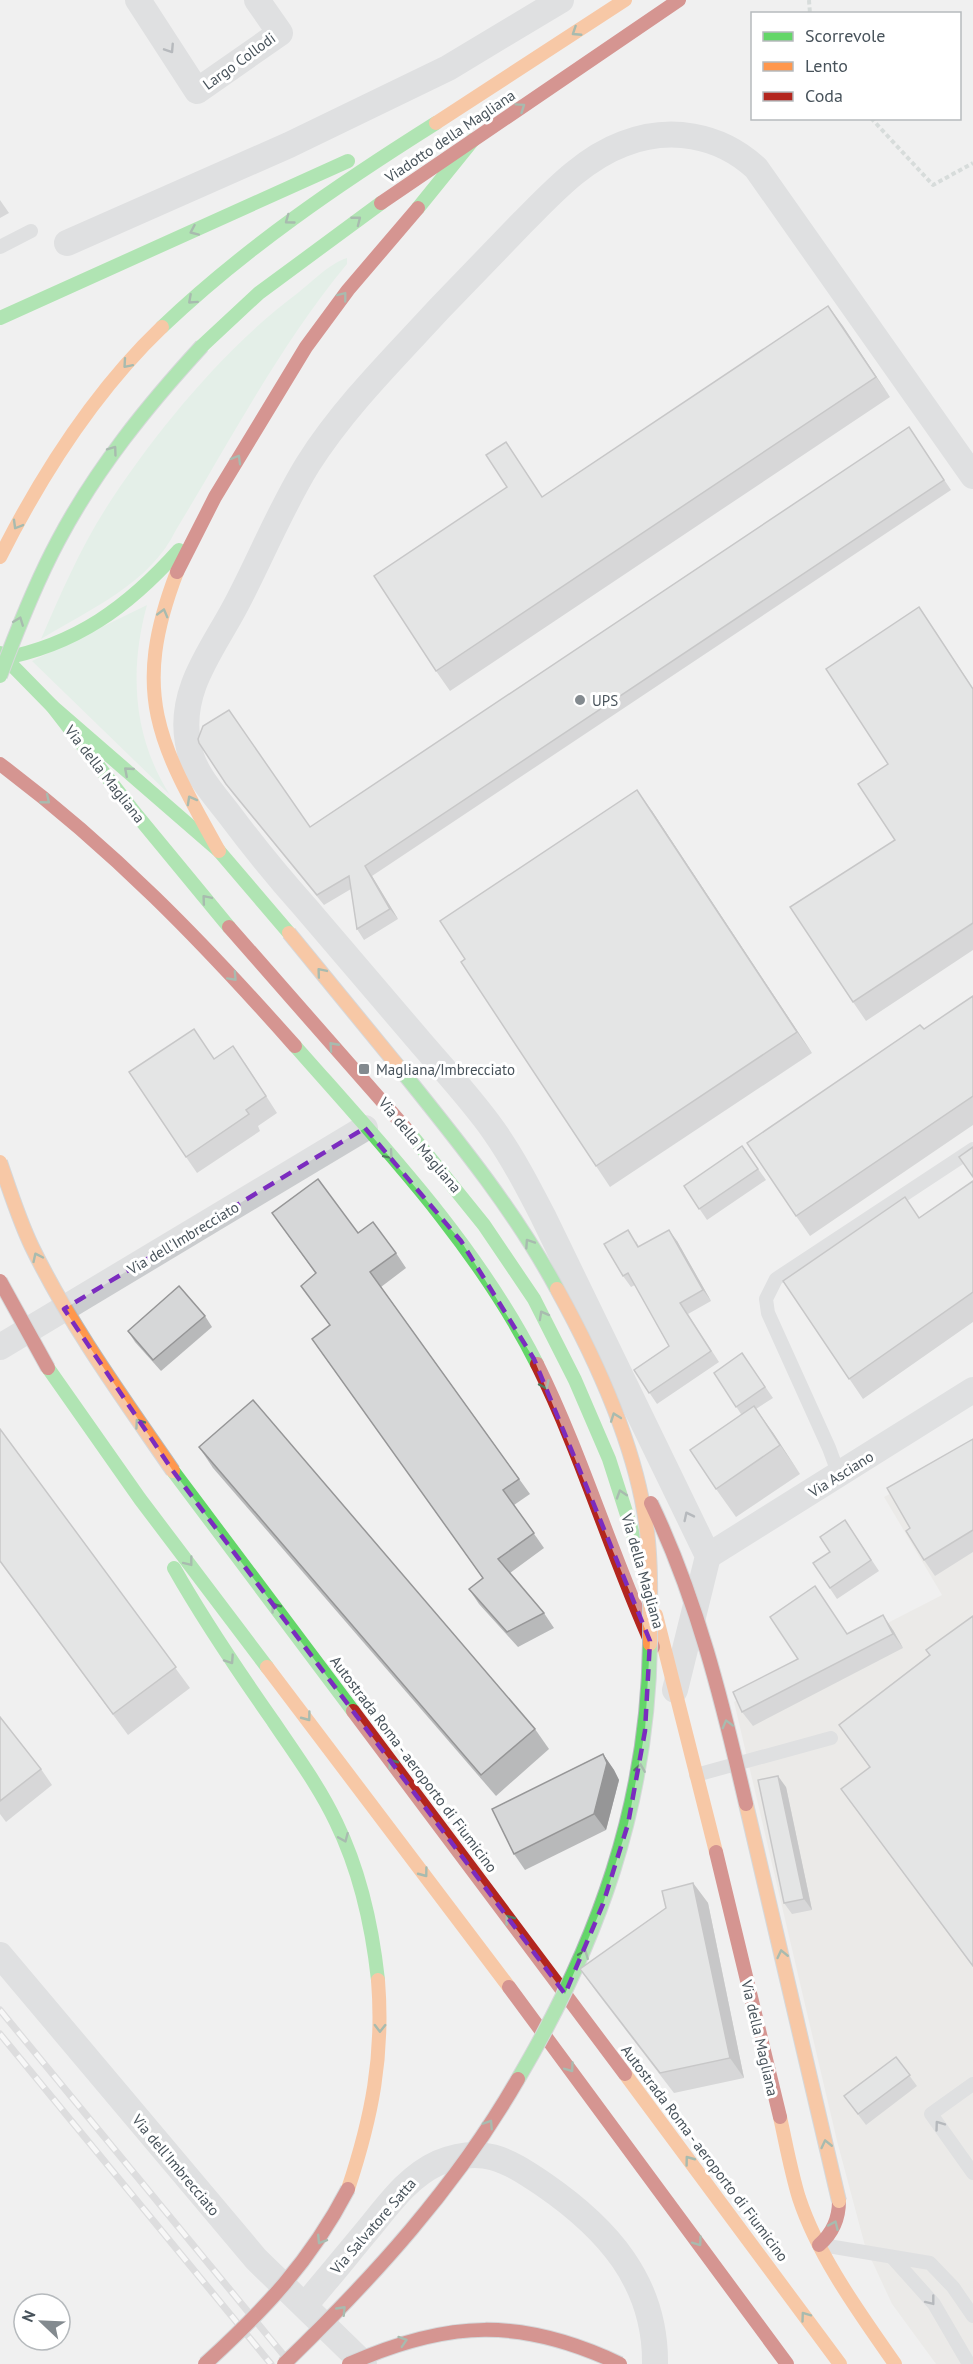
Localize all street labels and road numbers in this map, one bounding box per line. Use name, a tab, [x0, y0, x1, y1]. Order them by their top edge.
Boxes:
street label: Largo Collodi	[199, 28, 279, 94]
street label: Viadotto della Magliana	[380, 85, 519, 187]
street label: Via della Magliana	[60, 721, 149, 827]
street label: Via della Magliana	[374, 1093, 465, 1197]
street label: Via dell'Imbrecciato	[123, 1197, 242, 1279]
street label: Via Asciano	[804, 1447, 877, 1502]
street label: Via della Magliana	[617, 1510, 668, 1631]
street label: Autostrada Roma - aeroporto di Fiumicino	[326, 1652, 502, 1876]
street label: Via della Magliana	[737, 1977, 783, 2098]
street label: Autostrada Roma - aeroporto di Fiumicino	[617, 2041, 793, 2265]
street label: Via dell'Imbrecciato	[127, 2110, 224, 2220]
street label: Via Salvatore Satta	[325, 2174, 420, 2279]

